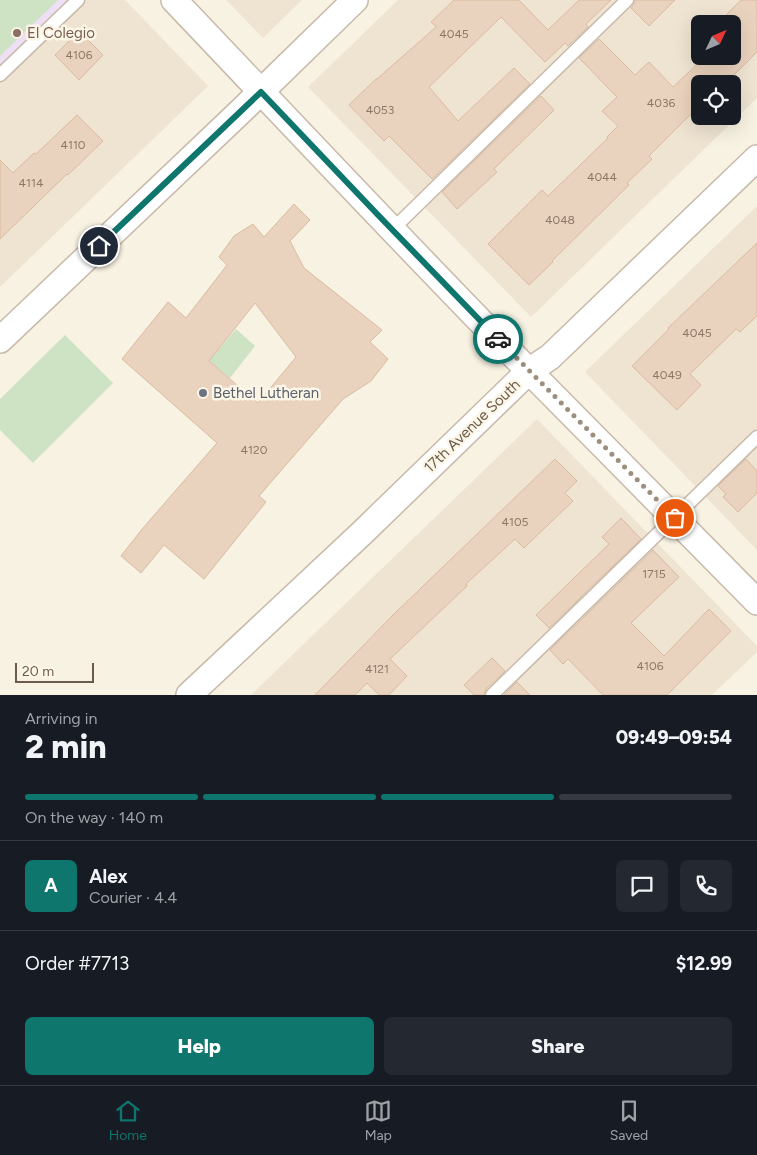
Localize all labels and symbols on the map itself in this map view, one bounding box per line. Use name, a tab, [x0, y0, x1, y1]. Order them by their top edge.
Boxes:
north arrow	[691, 15, 741, 65]
place label: El Colegio	[27, 24, 95, 42]
marker: El Colegio	[11, 27, 23, 39]
house number: 4045	[439, 27, 469, 41]
house number: 4106	[66, 48, 93, 62]
house number: 4036	[647, 96, 675, 110]
house number: 4053	[366, 103, 394, 117]
house number: 4110	[60, 138, 86, 152]
house number: 4044	[587, 170, 618, 184]
house number: 4114	[19, 176, 44, 190]
house number: 4048	[545, 213, 575, 227]
pin	[78, 225, 120, 267]
courier	[473, 314, 523, 364]
house number: 4045	[682, 326, 712, 340]
house number: 4049	[652, 368, 682, 382]
street label: 17th Avenue South	[420, 376, 524, 476]
place label: Bethel Lutheran	[213, 384, 319, 402]
marker: Bethel Lutheran	[197, 387, 209, 399]
house number: 4120	[241, 443, 268, 457]
pin	[654, 497, 696, 539]
house number: 4105	[501, 515, 529, 529]
house number: 1715	[642, 567, 666, 581]
house number: 4106	[637, 659, 664, 673]
scale bar	[15, 660, 94, 683]
house number: 4121	[365, 662, 389, 676]

